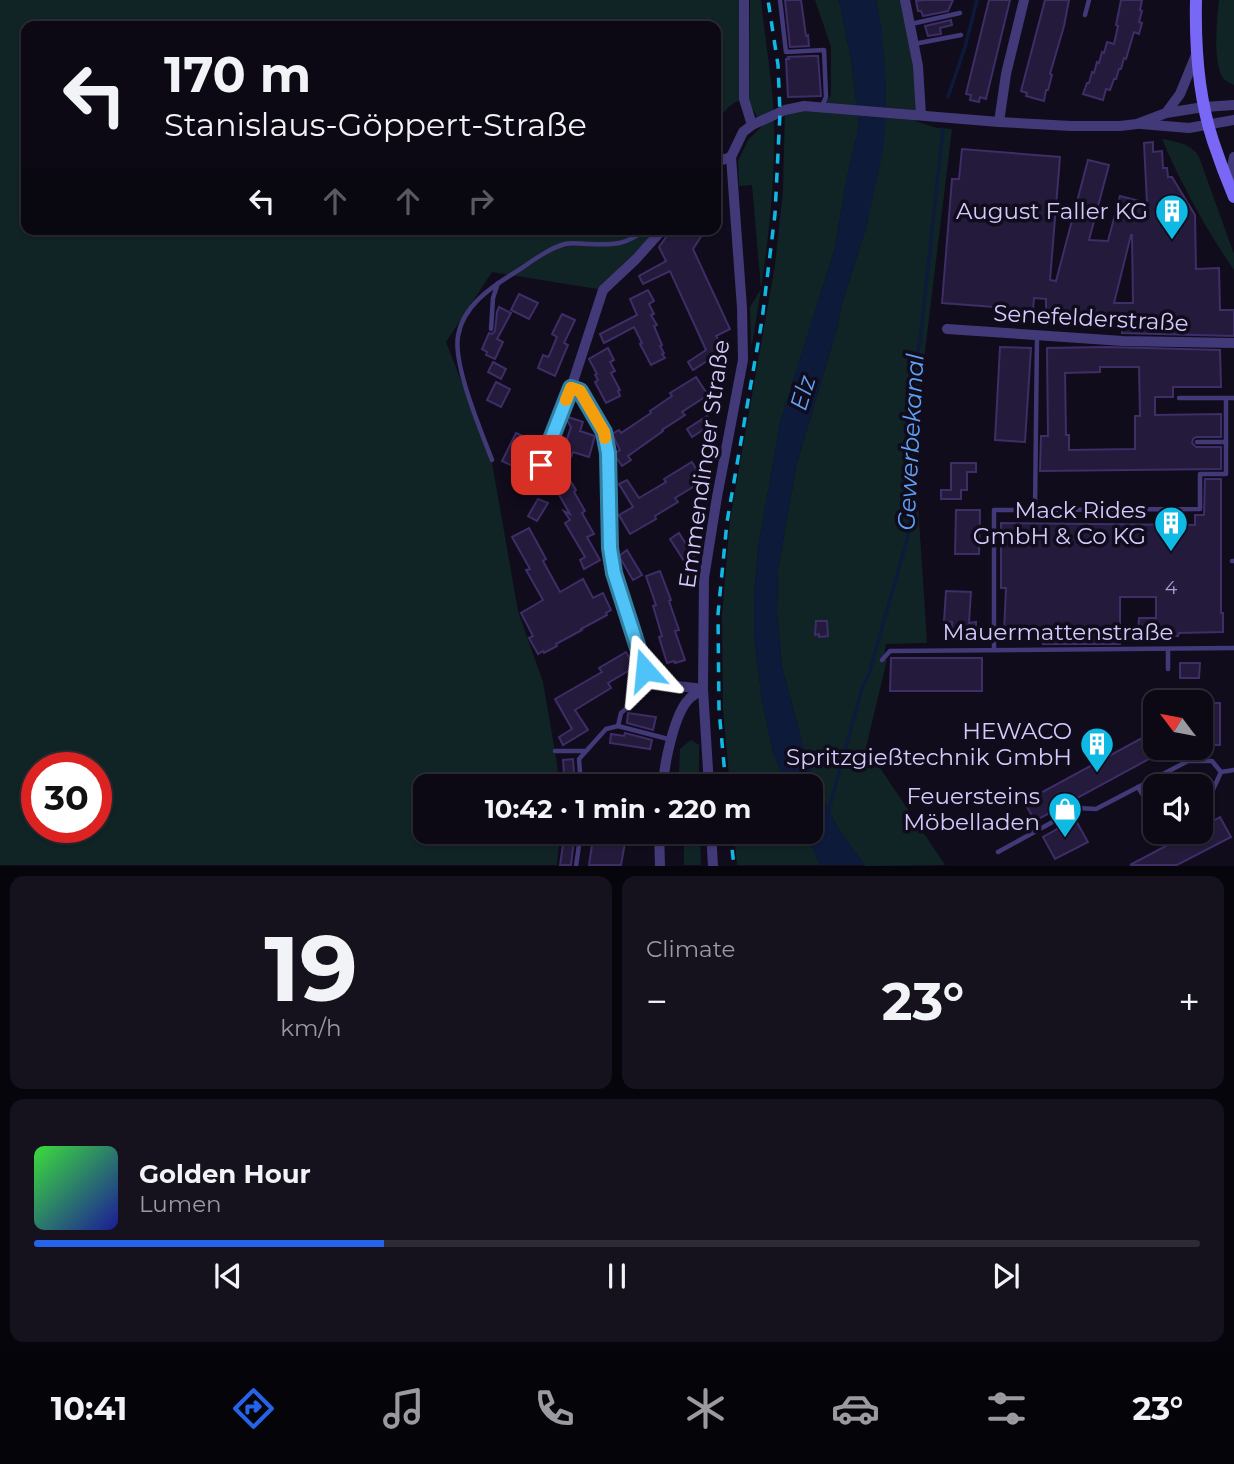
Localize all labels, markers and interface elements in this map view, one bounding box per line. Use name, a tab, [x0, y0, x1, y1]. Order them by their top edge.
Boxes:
text: 170 m	[164, 45, 311, 104]
icon: left	[49, 49, 140, 140]
text: Stanislaus-Göppert-Straße	[164, 105, 587, 144]
icon: left	[243, 182, 281, 220]
icon: ahead	[316, 182, 354, 220]
icon: ahead	[389, 182, 427, 220]
icon: right	[462, 182, 500, 220]
building icon: August Faller KG	[1153, 192, 1191, 241]
place label: August Faller KG	[956, 197, 1148, 225]
street label: Senefelderstraße	[993, 299, 1189, 337]
street label: Emmendinger Straße	[673, 338, 735, 590]
water label: Gewerbekanal	[891, 352, 930, 531]
water label: Elz	[784, 371, 822, 414]
pin	[511, 435, 571, 495]
icon: arrive	[522, 446, 560, 484]
place label: Mack Rides GmbH & Co KG	[973, 496, 1146, 550]
building icon: Mack Rides GmbH & Co KG	[1152, 504, 1190, 553]
house number: 4	[1165, 576, 1178, 599]
street label: Mauermattenstraße	[943, 618, 1173, 646]
position arrow	[608, 633, 682, 707]
north arrow	[1143, 690, 1213, 760]
map controls	[1143, 690, 1213, 844]
place label: HEWACO Spritzgießtechnik GmbH	[786, 717, 1072, 771]
building icon: HEWACO Spritzgießtechnik GmbH	[1078, 725, 1116, 774]
speed limit sign: 30	[21, 752, 112, 843]
button: sound	[1143, 774, 1213, 844]
place label: Feuersteins Möbelladen	[903, 782, 1040, 836]
shop icon: Feuersteins Möbelladen	[1046, 790, 1084, 839]
text: 10:42 · 1 min · 220 m	[485, 793, 751, 825]
text: 19	[264, 913, 358, 1024]
text: Climate	[646, 935, 735, 963]
text: 23°	[882, 970, 964, 1033]
text: −	[646, 978, 668, 1025]
text: +	[1178, 978, 1200, 1025]
text: km/h	[280, 1014, 342, 1042]
text: Golden Hour	[139, 1158, 311, 1190]
text: Lumen	[139, 1190, 222, 1218]
icon: previous	[209, 1257, 247, 1295]
icon: pause	[598, 1257, 636, 1295]
icon: next	[987, 1257, 1025, 1295]
icon: directions	[229, 1384, 278, 1433]
icon: music	[379, 1384, 428, 1433]
icon: phone	[530, 1384, 579, 1433]
icon: climate	[681, 1384, 730, 1433]
icon: car	[831, 1384, 880, 1433]
icon: filters	[982, 1384, 1031, 1433]
text: 10:41	[51, 1389, 127, 1428]
text: 23°	[1132, 1389, 1183, 1428]

